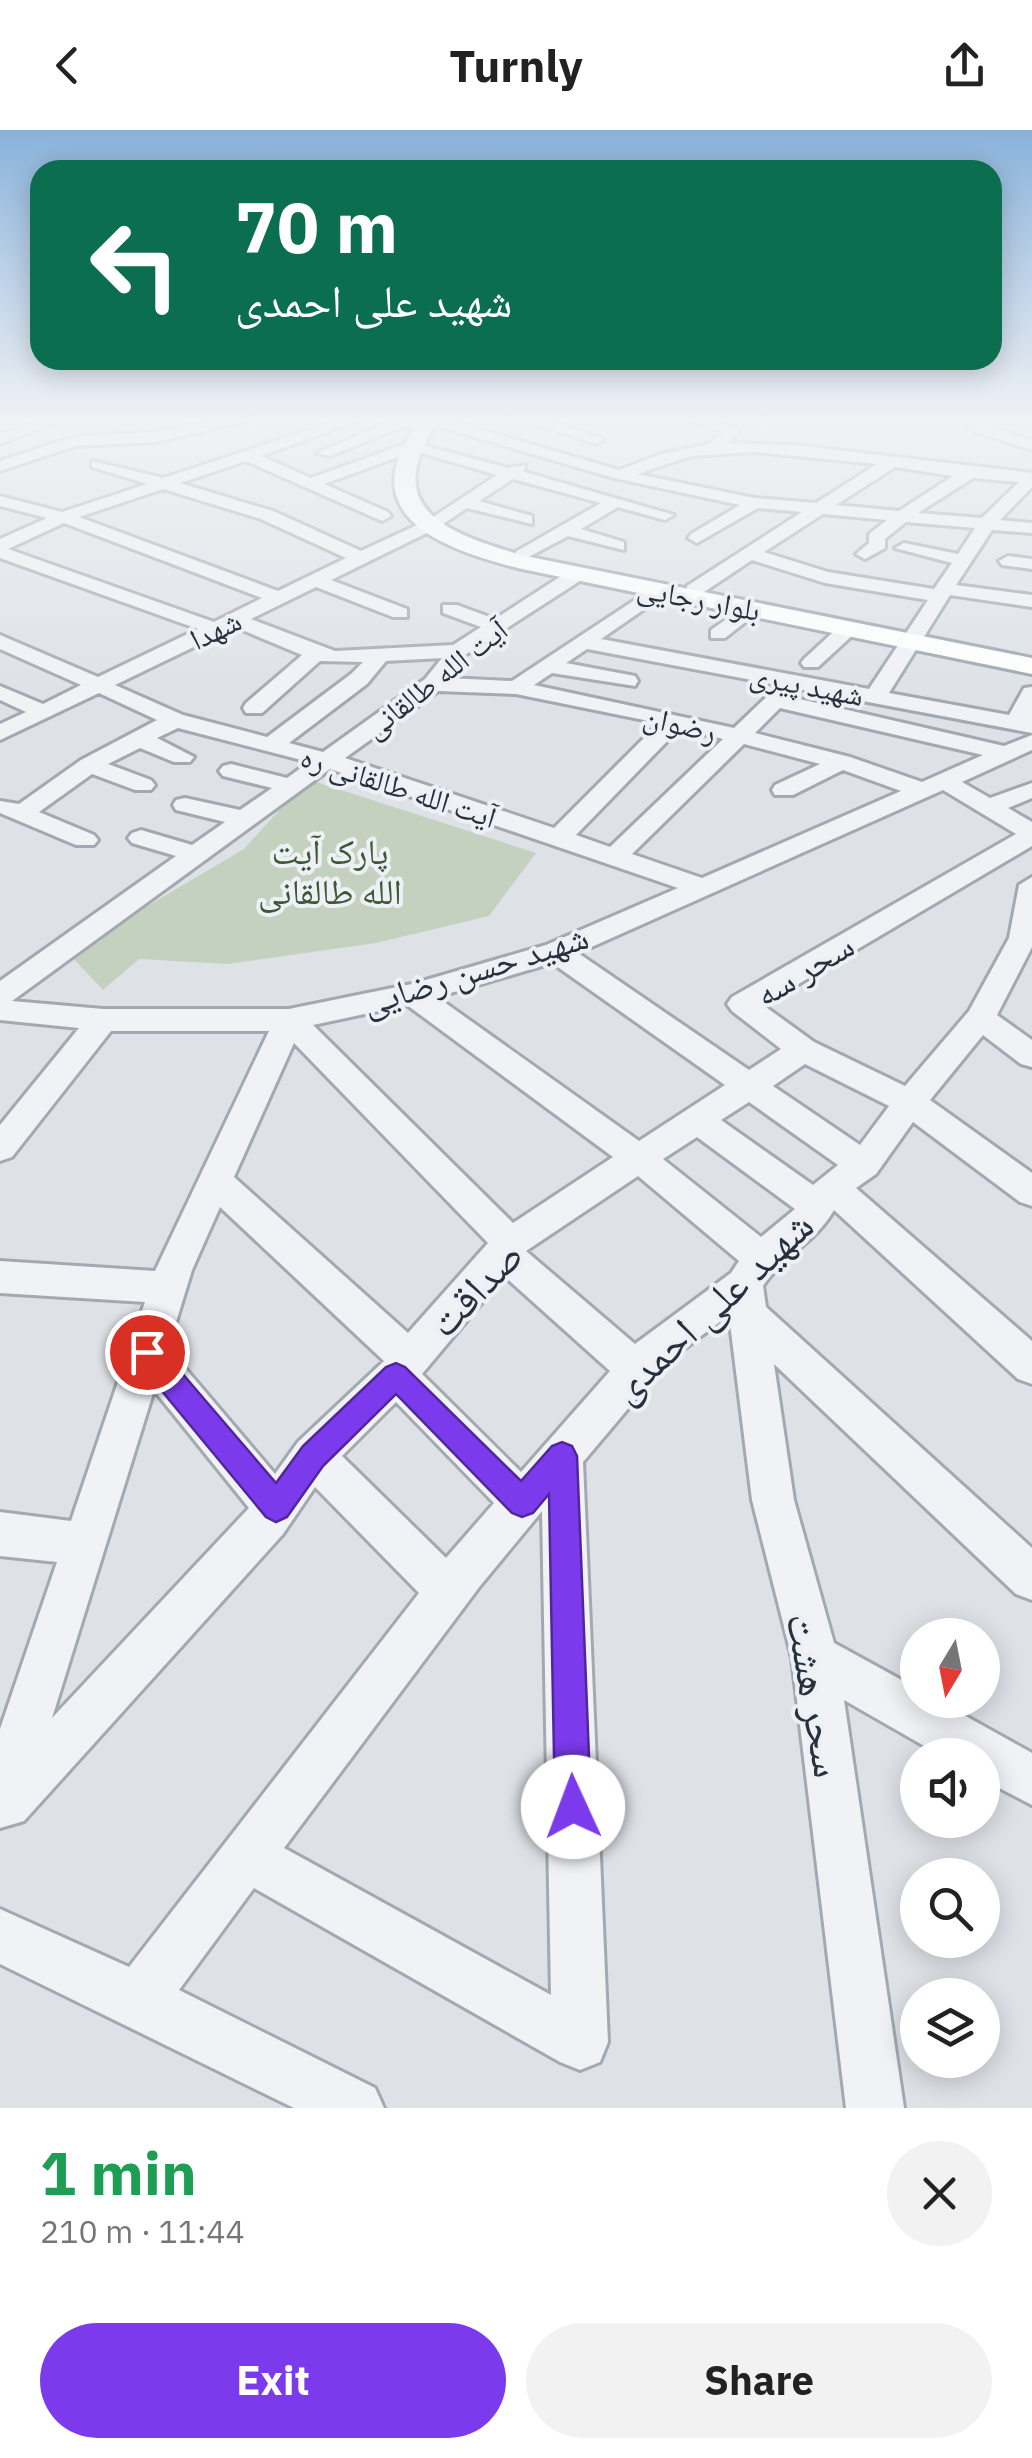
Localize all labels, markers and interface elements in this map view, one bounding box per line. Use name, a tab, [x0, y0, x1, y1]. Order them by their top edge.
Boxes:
text: Turnly	[449, 36, 583, 94]
icon: back	[40, 38, 95, 93]
icon: share	[937, 38, 992, 93]
text: 70 m	[235, 181, 398, 272]
icon: left	[70, 200, 200, 330]
text: شهید علی احمدی	[235, 271, 512, 329]
street label: بلوار رجایی	[634, 567, 764, 629]
street label: شهدا	[183, 600, 247, 658]
street label: آیت الله طالقانی	[355, 609, 516, 746]
street label: شهید پیری	[747, 654, 867, 714]
street label: رضوان	[640, 696, 720, 750]
street label: آیت الله طالقانی ره	[296, 736, 503, 836]
park label: پارک آیت الله طالقانی	[258, 828, 402, 914]
street label: شهید حسن رضایی	[356, 913, 594, 1025]
street label: سحر سه	[746, 922, 862, 1016]
street label: شهید علی احمدی	[598, 1198, 824, 1414]
street label: صداقت	[415, 1228, 535, 1348]
pin	[105, 1310, 190, 1395]
icon: arrive	[120, 1325, 175, 1380]
street label: سحر هشت	[775, 1608, 857, 1782]
north arrow	[900, 1618, 1000, 1718]
map controls	[900, 1618, 1000, 2078]
button: sound	[900, 1738, 1000, 1838]
position arrow	[521, 1755, 625, 1859]
button: search	[900, 1858, 1000, 1958]
button: layers	[900, 1978, 1000, 2078]
text: 1 min	[40, 2133, 197, 2212]
button: close	[887, 2141, 992, 2246]
text: 210 m · 11:44	[40, 2210, 245, 2252]
button: Exit	[40, 2323, 506, 2438]
button: Share	[526, 2323, 992, 2438]

